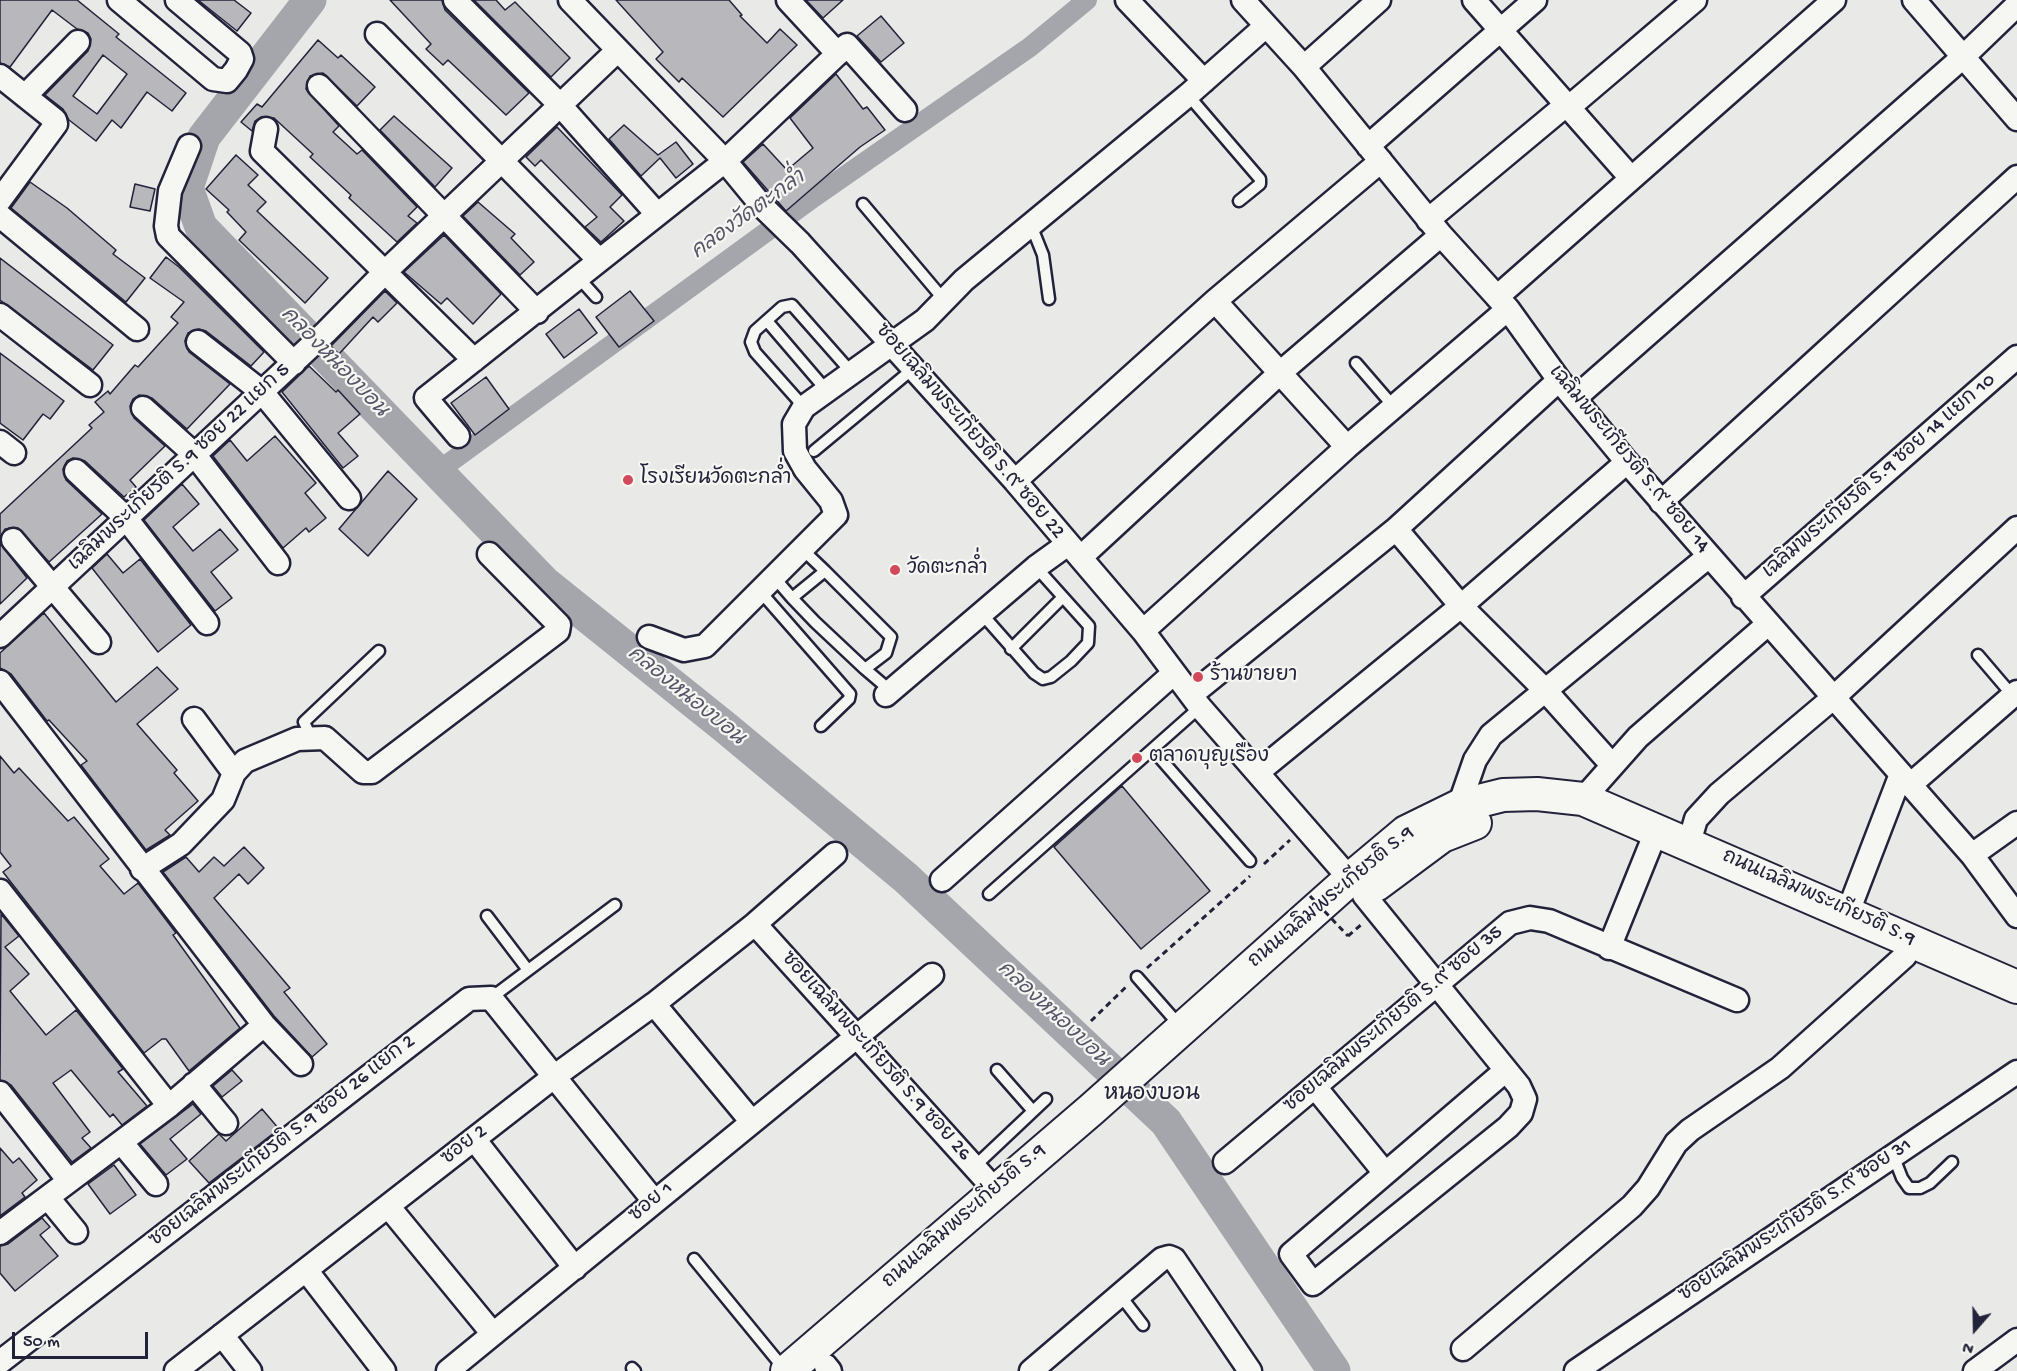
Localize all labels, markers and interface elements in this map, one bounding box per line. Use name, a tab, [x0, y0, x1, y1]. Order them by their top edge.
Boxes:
water label: คลองวัดตะกล่ำ	[687, 166, 811, 266]
water label: คลองหนองบอน	[274, 303, 392, 423]
street label: ซอยเฉลิมพระเกียรติ ร.๙ ซอย 22	[869, 320, 1069, 544]
street label: เฉลิมพระเกียรติ ร.9 ซอย 22 แยก 5	[64, 359, 296, 577]
street label: เฉลิมพระเกียรติ ร.๙ ซอย 14	[1542, 361, 1714, 559]
street label: เฉลิมพระเกียรติ ร.9 ซอย 14 แยก 10	[1759, 369, 2001, 585]
place label: โรงเรียนวัดตะกล่ำ	[640, 468, 791, 492]
marker: โรงเรียนวัดตะกล่ำ	[621, 473, 635, 487]
place label: วัดตะกล่ำ	[907, 558, 988, 582]
marker: วัดตะกล่ำ	[888, 563, 902, 577]
water label: คลองหนองบอน	[622, 642, 748, 752]
place label: ร้านขายยา	[1210, 665, 1297, 689]
marker: ร้านขายยา	[1191, 670, 1205, 684]
place label: ตลาดบุญเรือง	[1149, 746, 1269, 770]
marker: ตลาดบุญเรือง	[1130, 751, 1144, 765]
street label: ถนนเฉลิมพระเกียรติ ร.9	[1244, 822, 1420, 974]
street label: ถนนเฉลิมพระเกียรติ ร.9	[1718, 846, 1918, 952]
street label: ซอยเฉลิมพระเกียรติ ร.๙ ซอย 35	[1280, 921, 1508, 1119]
street label: ซอยเฉลิมพระเกียรติ ร.9 ซอย 26	[775, 948, 975, 1166]
water label: คลองหนองบอน	[991, 957, 1113, 1073]
street label: ซอยเฉลิมพระเกียรติ ร.9 ซอย 26 แยก 2	[145, 1031, 421, 1253]
district label: หนองบอน	[1104, 1083, 1200, 1109]
street label: ซอย 2	[437, 1121, 493, 1171]
street label: ซอยเฉลิมพระเกียรติ ร.๙ ซอย 31	[1675, 1134, 1917, 1308]
street label: ถนนเฉลิมพระเกียรติ ร.9	[878, 1139, 1052, 1295]
street label: ซอย 1	[625, 1178, 679, 1228]
north arrow	[1945, 1299, 2005, 1359]
scale bar	[15, 1320, 152, 1358]
text: 50 m	[23, 1332, 60, 1353]
text: N	[1961, 1336, 1977, 1357]

